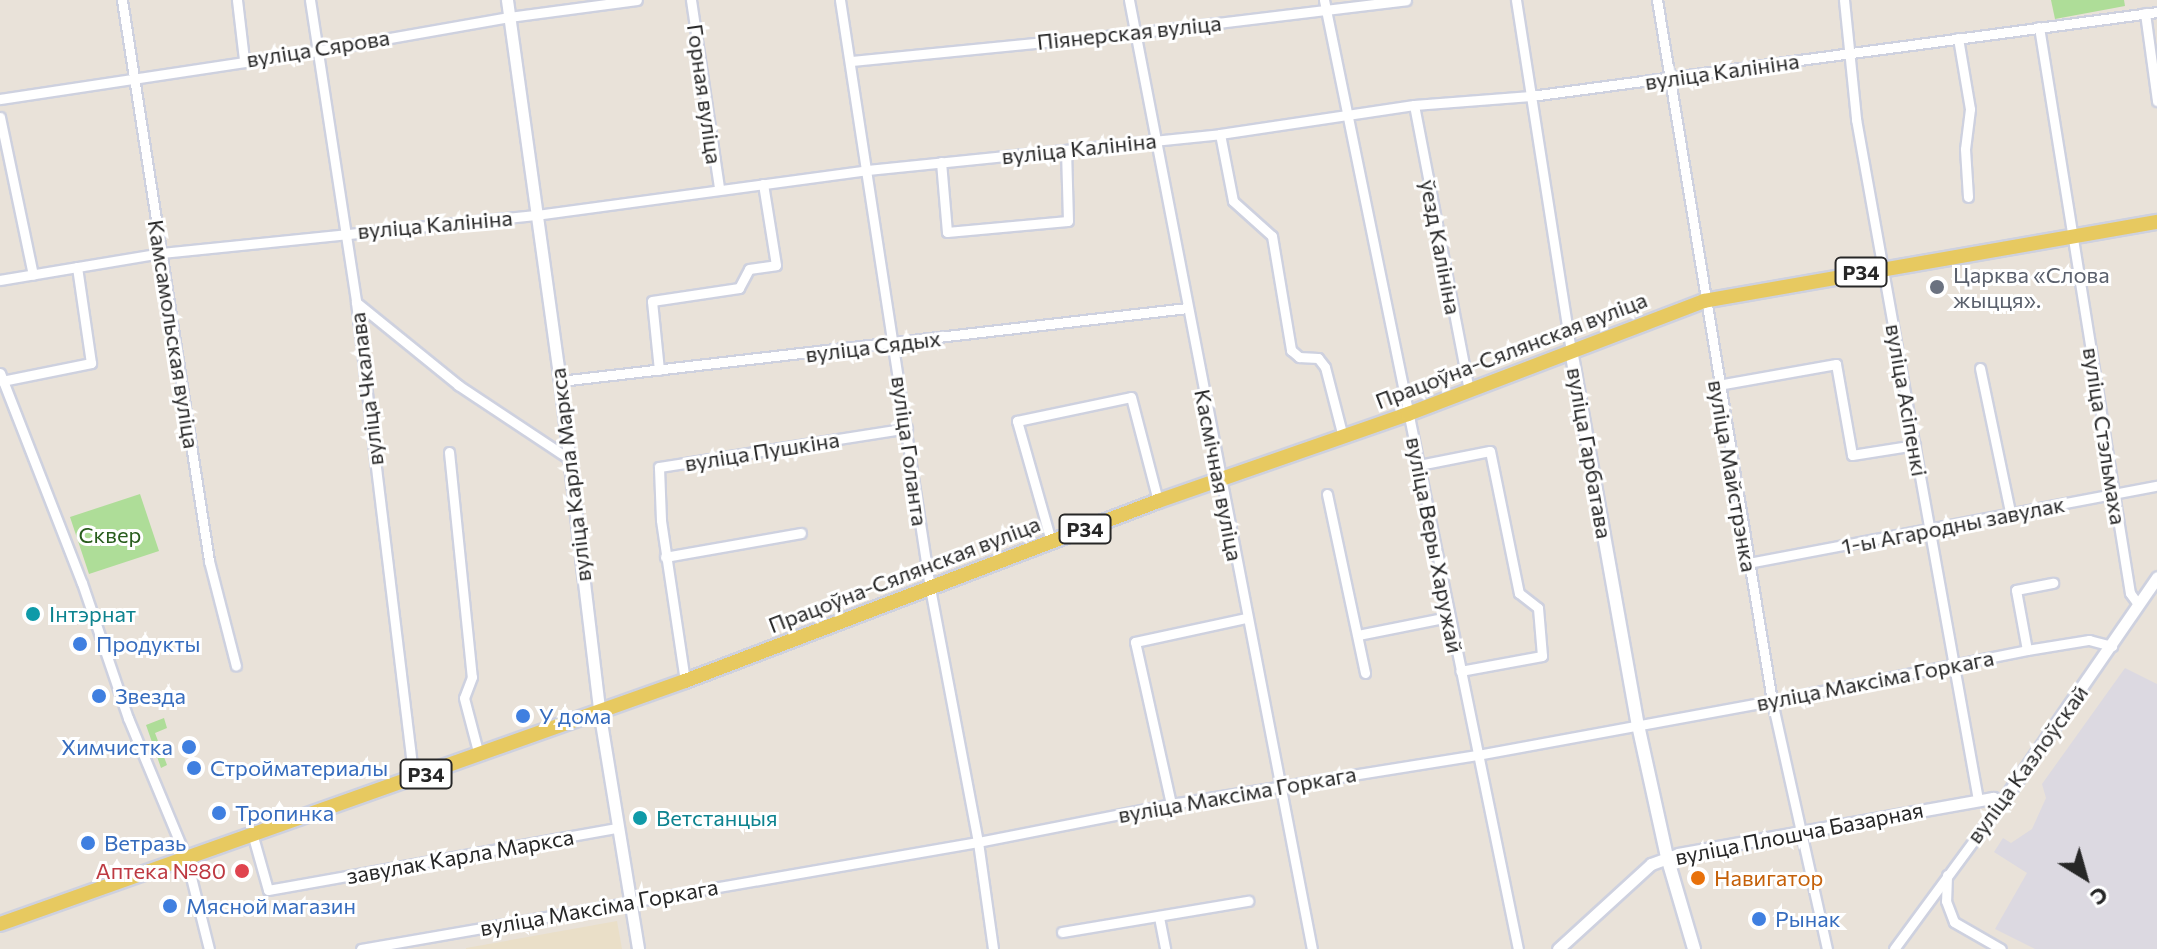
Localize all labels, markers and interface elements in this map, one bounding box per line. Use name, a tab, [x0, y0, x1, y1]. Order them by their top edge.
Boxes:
street label: Піянерская вуліца	[1035, 9, 1223, 55]
street label: Горная вуліца	[682, 22, 728, 166]
street label: вуліца Сярова	[244, 24, 392, 72]
street label: вуліца Калініна	[1643, 47, 1801, 95]
street label: вуліца Калініна	[1000, 127, 1158, 169]
street label: ўезд Калініна	[1415, 177, 1467, 317]
street label: вуліца Калініна	[356, 204, 514, 244]
street label: Камсамольская вуліца	[143, 218, 205, 450]
road number: Р34	[1833, 256, 1889, 288]
place label: Царква «Слова жыцця».	[1953, 261, 2110, 312]
marker: Царква «Слова жыцця».	[1928, 278, 1946, 296]
street label: Працоўна-Сялянская вуліца	[1371, 286, 1651, 414]
street label: вуліца Чкалава	[343, 311, 389, 467]
street label: вуліца Асіпенкі	[1881, 322, 1933, 478]
street label: вуліца Сядых	[804, 325, 942, 367]
street label: вуліца Стэльмаха	[2078, 345, 2132, 527]
street label: вуліца Гарбатава	[1562, 365, 1618, 541]
street label: вуліца Карла Маркса	[544, 367, 596, 583]
street label: вуліца Голанта	[886, 374, 934, 528]
street label: вуліца Майстрэнка	[1703, 378, 1763, 574]
street label: Касмічная вуліца	[1189, 387, 1249, 563]
street label: вуліца Пушкіна	[683, 426, 841, 476]
street label: вуліца Веры Харужай	[1401, 435, 1469, 655]
street label: 1-ы Агародны завулак	[1839, 490, 2067, 560]
street label: Працоўна-Сялянская вуліца	[764, 510, 1044, 638]
road number: Р34	[1057, 513, 1113, 545]
park label: Сквер	[79, 522, 141, 548]
place label: Інтэрнат	[49, 601, 136, 627]
marker: Інтэрнат	[24, 605, 42, 623]
place label: Продукты	[96, 631, 200, 657]
marker: Продукты	[71, 635, 89, 653]
street label: вуліца Максіма Горкага	[1754, 644, 1996, 716]
street label: вуліца Казлоўскай	[1961, 680, 2093, 848]
place label: Звезда	[115, 683, 186, 709]
marker: Звезда	[90, 687, 108, 705]
place label: У дома	[539, 703, 611, 729]
marker: У дома	[514, 707, 532, 725]
place label: Химчистка	[61, 734, 173, 760]
marker: Химчистка	[180, 738, 198, 756]
place label: Стройматериалы	[210, 755, 388, 781]
road number: Р34	[398, 758, 454, 790]
marker: Стройматериалы	[185, 759, 203, 777]
street label: вуліца Максіма Горкага	[1116, 760, 1358, 828]
street label: вуліца Плошча Базарная	[1673, 796, 1925, 870]
place label: Тропинка	[235, 800, 334, 826]
marker: Тропинка	[210, 804, 228, 822]
place label: Ветстанцыя	[656, 805, 777, 831]
marker: Ветстанцыя	[631, 809, 649, 827]
street label: завулак Карла Маркса	[344, 823, 576, 889]
place label: Ветразь	[104, 830, 186, 856]
marker: Ветразь	[79, 834, 97, 852]
north arrow	[2045, 837, 2125, 917]
place label: Аптека №80	[96, 858, 226, 884]
marker: Аптека №80	[233, 862, 251, 880]
place label: Навигатор	[1714, 865, 1823, 891]
marker: Навигатор	[1689, 869, 1707, 887]
street label: вуліца Максіма Горкага	[478, 873, 720, 941]
text: С	[2086, 881, 2114, 912]
place label: Мясной магазин	[186, 893, 356, 919]
marker: Мясной магазин	[161, 897, 179, 915]
place label: Рынак	[1775, 906, 1840, 932]
marker: Рынак	[1750, 910, 1768, 928]

